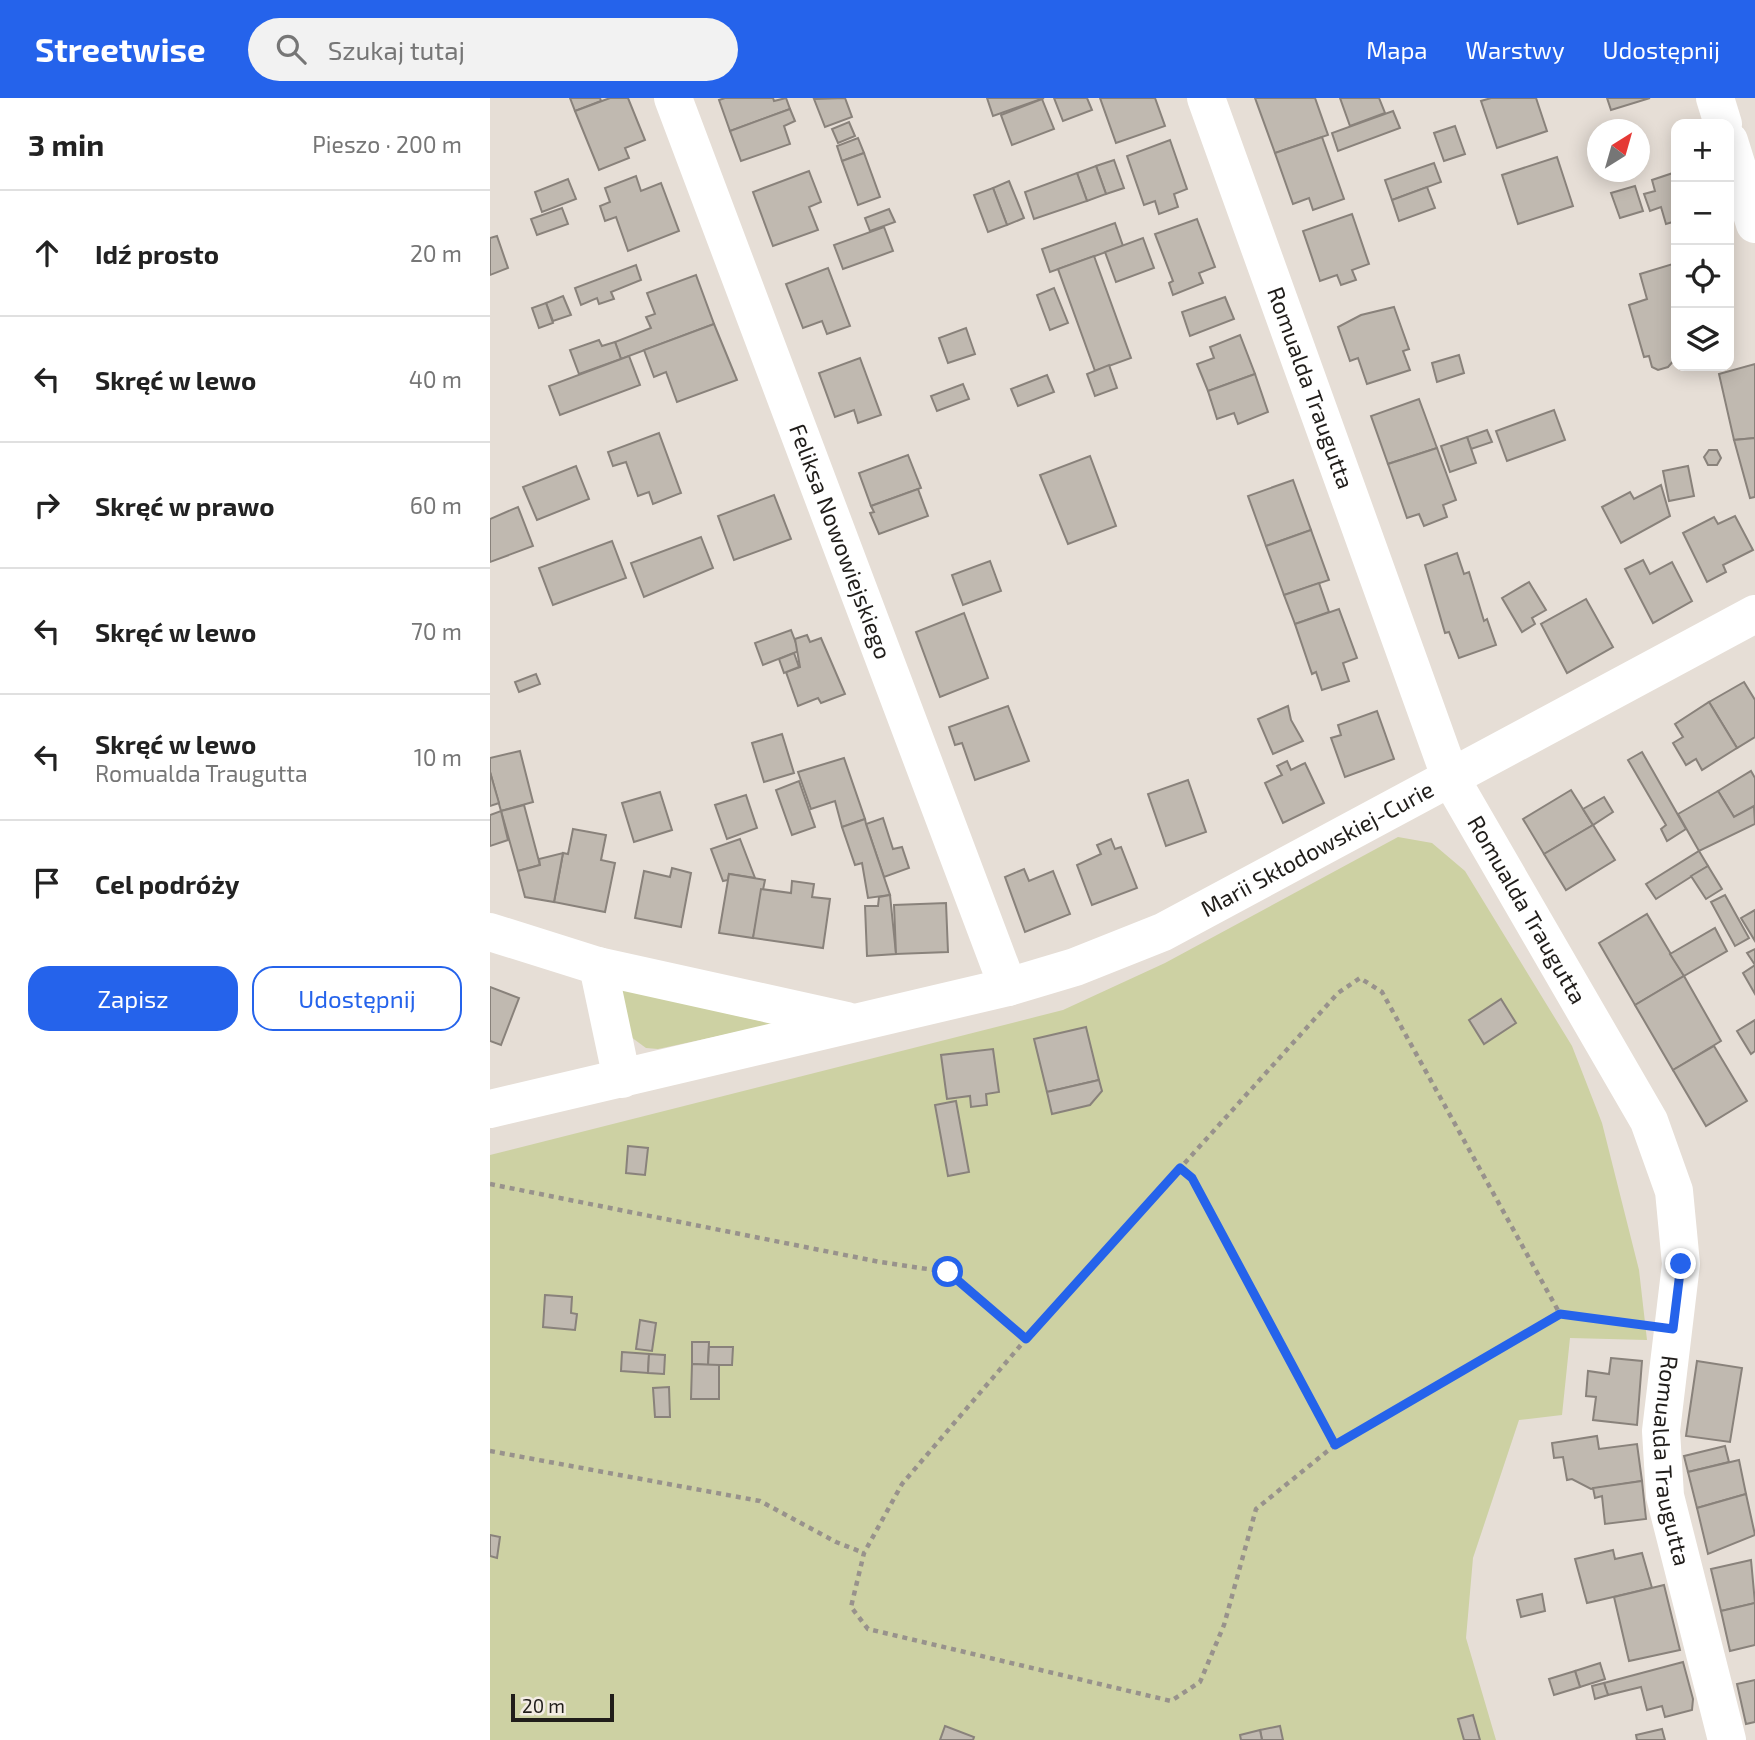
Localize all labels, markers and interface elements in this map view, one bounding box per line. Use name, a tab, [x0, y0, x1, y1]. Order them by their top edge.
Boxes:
search box	[248, 18, 738, 81]
text: Streetwise	[35, 29, 206, 69]
icon: search	[272, 30, 310, 68]
text: Szukaj tutaj	[328, 34, 465, 65]
text: Mapa	[1366, 35, 1428, 64]
text: Warstwy	[1466, 35, 1565, 64]
text: Udostępnij	[1603, 35, 1720, 64]
north arrow	[1587, 119, 1650, 182]
map controls	[1671, 119, 1734, 371]
button: +	[1671, 119, 1734, 182]
text: 3 min	[28, 126, 104, 162]
text: Pieszo · 200 m	[312, 130, 462, 158]
button: −	[1671, 182, 1734, 245]
icon: ahead	[28, 234, 66, 272]
text: Idź prosto	[95, 238, 219, 269]
text: 20 m	[410, 239, 462, 267]
button: locate	[1671, 245, 1734, 308]
street label: Romualda Traugutta	[1262, 283, 1360, 492]
button: layers	[1671, 308, 1734, 371]
icon: left	[28, 360, 66, 398]
text: Skręć w lewo	[95, 364, 256, 395]
text: 40 m	[409, 365, 462, 393]
street label: Feliksa Nowowiejskiego	[784, 420, 898, 663]
icon: right	[28, 486, 66, 524]
text: Skręć w prawo	[95, 490, 275, 521]
text: 60 m	[410, 491, 462, 519]
icon: left	[28, 612, 66, 650]
text: Skręć w lewo	[95, 616, 256, 647]
text: 70 m	[411, 617, 462, 645]
text: Skręć w lewo	[95, 728, 256, 759]
icon: left	[28, 738, 66, 776]
text: 10 m	[414, 743, 462, 771]
text: Romualda Traugutta	[95, 759, 308, 787]
street label: Marii Skłodowskiej-Curie	[1196, 774, 1438, 922]
street label: Romualda Traugutta	[1462, 810, 1593, 1008]
icon: arrive	[28, 864, 66, 902]
text: Cel podróży	[95, 868, 240, 899]
button: Zapisz	[28, 966, 238, 1031]
button: Udostępnij	[252, 966, 462, 1031]
route end	[1665, 1248, 1696, 1279]
route start	[932, 1256, 963, 1287]
street label: Romualda Traugutta	[1648, 1354, 1697, 1568]
scale bar	[511, 1691, 614, 1723]
text: 20 m	[522, 1694, 565, 1717]

